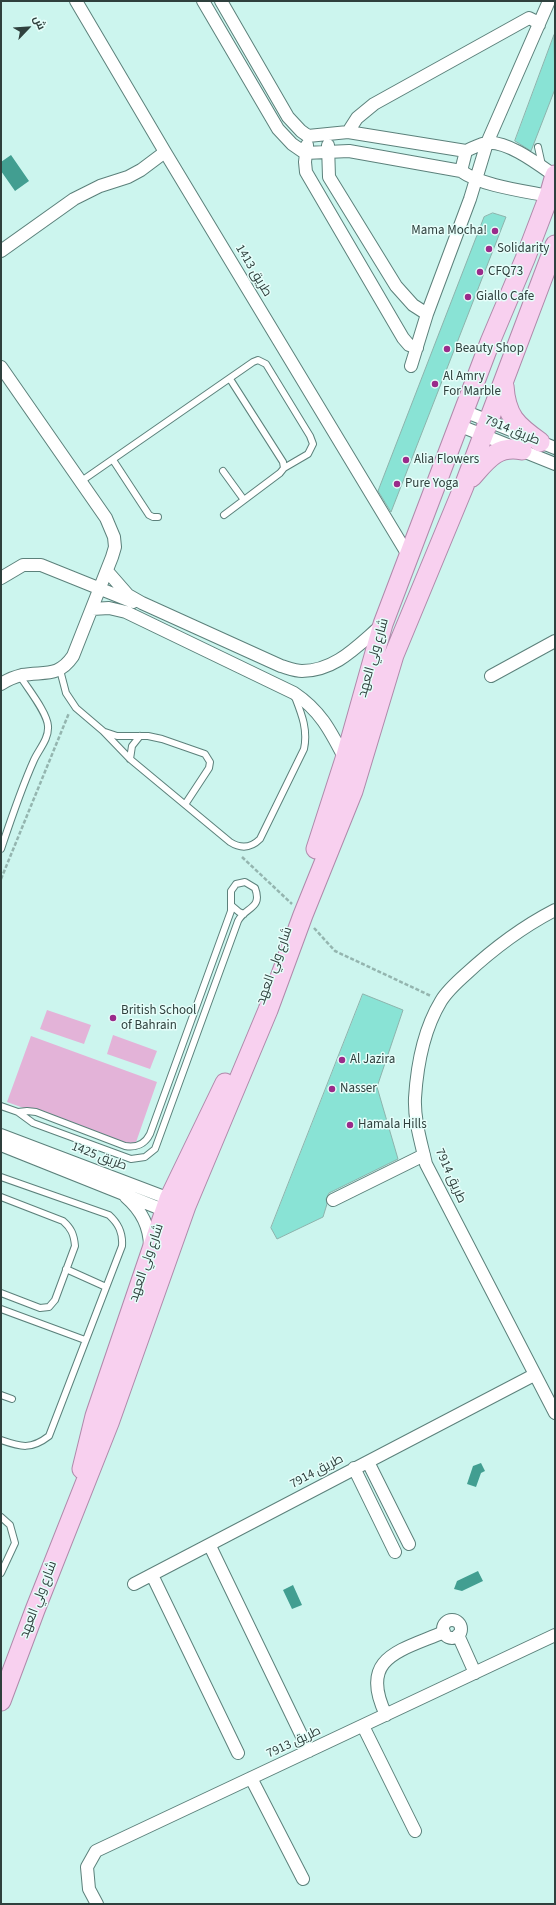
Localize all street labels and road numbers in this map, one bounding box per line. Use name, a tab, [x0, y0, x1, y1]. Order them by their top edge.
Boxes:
street label: طريق 1413	[231, 242, 275, 300]
street label: طريق 7914	[482, 413, 542, 449]
street label: شارع ولي العهد	[355, 617, 393, 699]
street label: شارع ولي العهد	[254, 925, 296, 1007]
street label: طريق 1425	[69, 1139, 129, 1175]
street label: طريق 7914	[431, 1146, 469, 1206]
street label: شارع ولي العهد	[126, 1222, 168, 1304]
street label: طريق 7914	[288, 1451, 346, 1493]
street label: شارع ولي العهد	[17, 1559, 61, 1641]
street label: طريق 7913	[264, 1724, 324, 1762]

